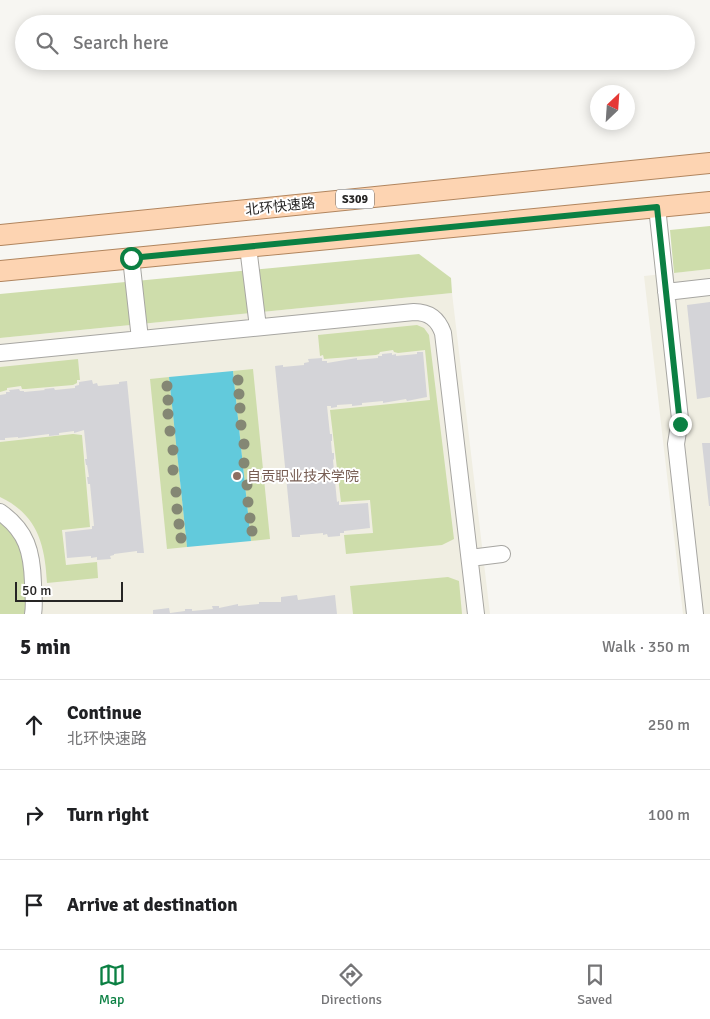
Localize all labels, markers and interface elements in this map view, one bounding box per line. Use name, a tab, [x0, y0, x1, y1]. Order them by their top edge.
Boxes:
search box	[15, 15, 695, 70]
icon: search	[33, 29, 61, 57]
text: Search here	[73, 31, 169, 55]
north arrow	[590, 85, 635, 130]
road number: S309	[336, 190, 374, 208]
street label: 北环快速路	[244, 194, 316, 219]
route start	[120, 247, 143, 270]
route end	[669, 413, 692, 436]
place label: 自贡职业技术学院	[247, 468, 359, 485]
marker: 自贡职业技术学院	[231, 470, 243, 482]
scale bar	[15, 579, 122, 602]
text: 50 m	[22, 582, 51, 599]
text: 5 min	[20, 634, 71, 660]
text: Walk · 350 m	[602, 637, 690, 657]
text: Continue	[67, 701, 142, 725]
icon: ahead	[20, 711, 48, 739]
text: 250 m	[648, 715, 690, 735]
text: 北环快速路	[67, 729, 147, 749]
icon: right	[20, 801, 48, 829]
text: Turn right	[67, 803, 149, 827]
text: 100 m	[648, 805, 690, 825]
icon: arrive	[20, 891, 48, 919]
text: Arrive at destination	[67, 893, 238, 917]
tab: Map	[98, 961, 126, 1008]
tab: Directions	[321, 961, 382, 1008]
tab: Saved	[577, 961, 612, 1008]

